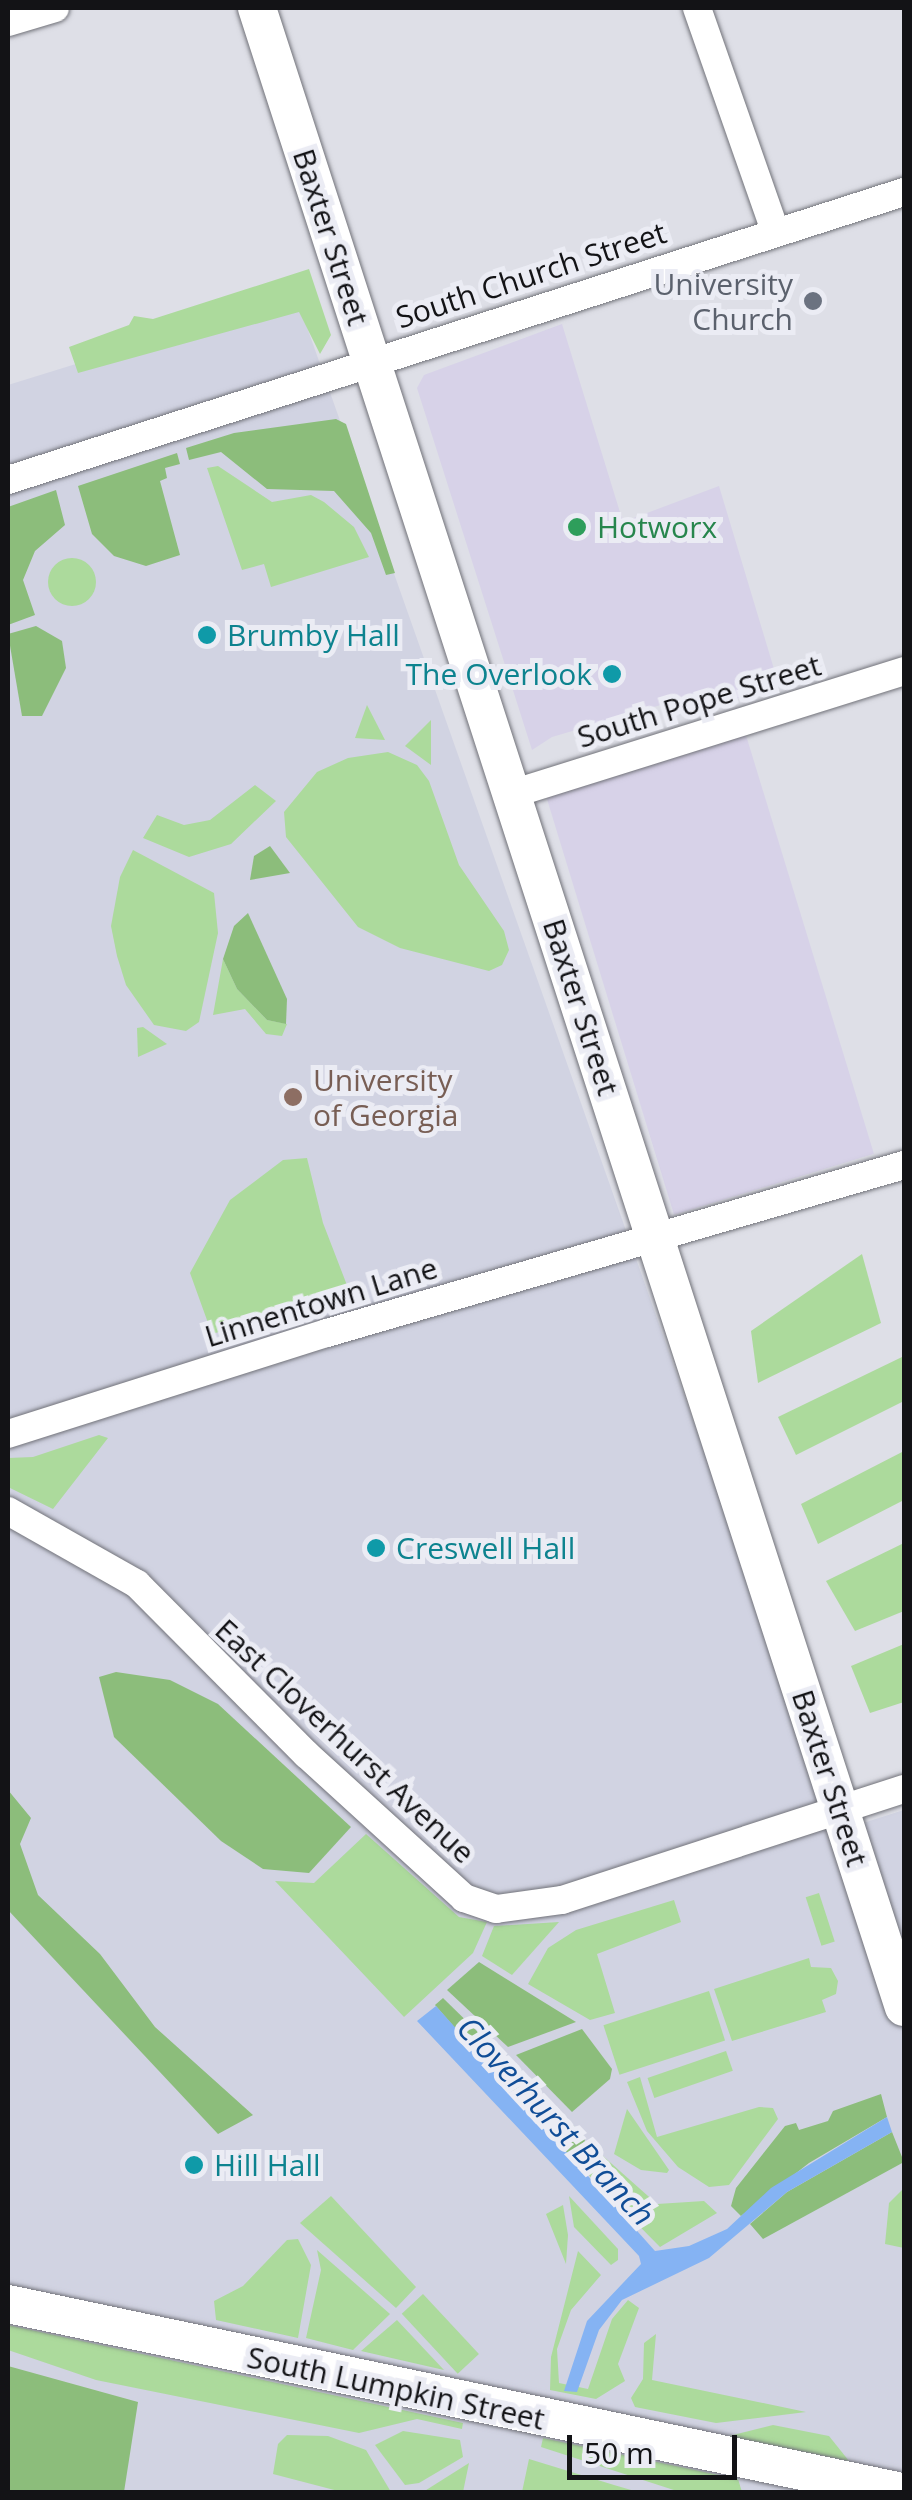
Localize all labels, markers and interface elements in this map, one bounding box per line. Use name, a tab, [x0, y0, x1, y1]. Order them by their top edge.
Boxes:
street label: Baxter Street	[286, 144, 376, 330]
street label: South Church Street	[391, 214, 671, 336]
place label: University Church	[653, 266, 793, 336]
marker: University Church	[802, 290, 824, 312]
place label: Hotworx	[597, 509, 717, 545]
marker: Hotworx	[566, 516, 588, 538]
place label: Brumby Hall	[227, 617, 400, 653]
marker: Brumby Hall	[196, 624, 218, 646]
street label: South Pope Street	[573, 647, 825, 755]
place label: The Overlook	[406, 656, 592, 692]
marker: The Overlook	[601, 663, 623, 685]
street label: Baxter Street	[536, 914, 626, 1100]
place label: University of Georgia	[313, 1062, 458, 1132]
marker: University of Georgia	[282, 1086, 304, 1108]
street label: Linnentown Lane	[200, 1250, 442, 1354]
place label: Creswell Hall	[396, 1530, 575, 1566]
marker: Creswell Hall	[365, 1537, 387, 1559]
street label: East Cloverhurst Avenue	[208, 1612, 482, 1870]
street label: Baxter Street	[785, 1685, 875, 1871]
water label: Cloverhurst Branch	[449, 2009, 663, 2233]
place label: Hill Hall	[214, 2147, 321, 2183]
marker: Hill Hall	[183, 2154, 205, 2176]
street label: South Lumpkin Street	[244, 2339, 548, 2437]
scale bar	[572, 2415, 742, 2477]
text: 50 m	[584, 2432, 654, 2473]

